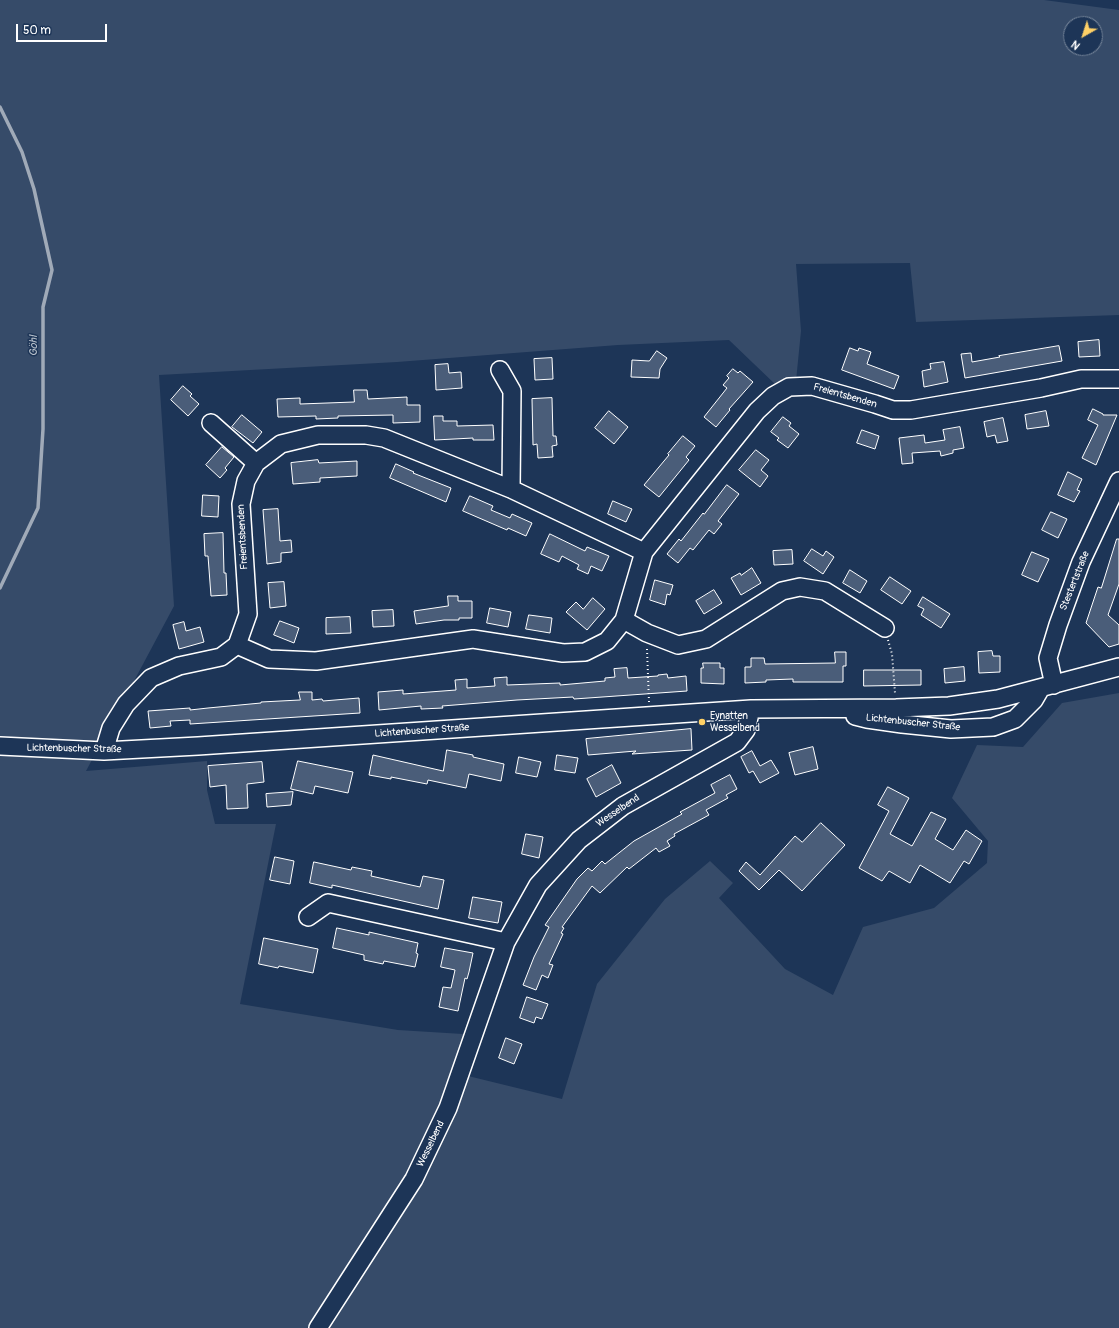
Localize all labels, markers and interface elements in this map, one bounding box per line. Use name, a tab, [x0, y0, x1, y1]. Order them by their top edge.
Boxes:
scale bar	[18, 16, 109, 42]
north arrow	[1063, 16, 1103, 56]
text: 50 m	[23, 23, 51, 38]
text: N	[1069, 38, 1083, 52]
water label: Göhl	[27, 335, 41, 357]
street label: Freientsbenden	[812, 381, 878, 411]
street label: Freientsbenden	[235, 504, 251, 570]
street label: Stestertstraße	[1058, 550, 1092, 612]
place label: Eynatten Wesselbend	[710, 710, 760, 734]
street label: Lichtenbuscher Straße	[865, 712, 961, 734]
marker: Eynatten Wesselbend	[697, 717, 707, 727]
street label: Lichtenbuscher Straße	[374, 722, 470, 740]
street label: Lichtenbuscher Straße	[26, 742, 122, 756]
street label: Wesselbend	[594, 792, 642, 830]
street label: Wesselbend	[415, 1119, 447, 1169]

